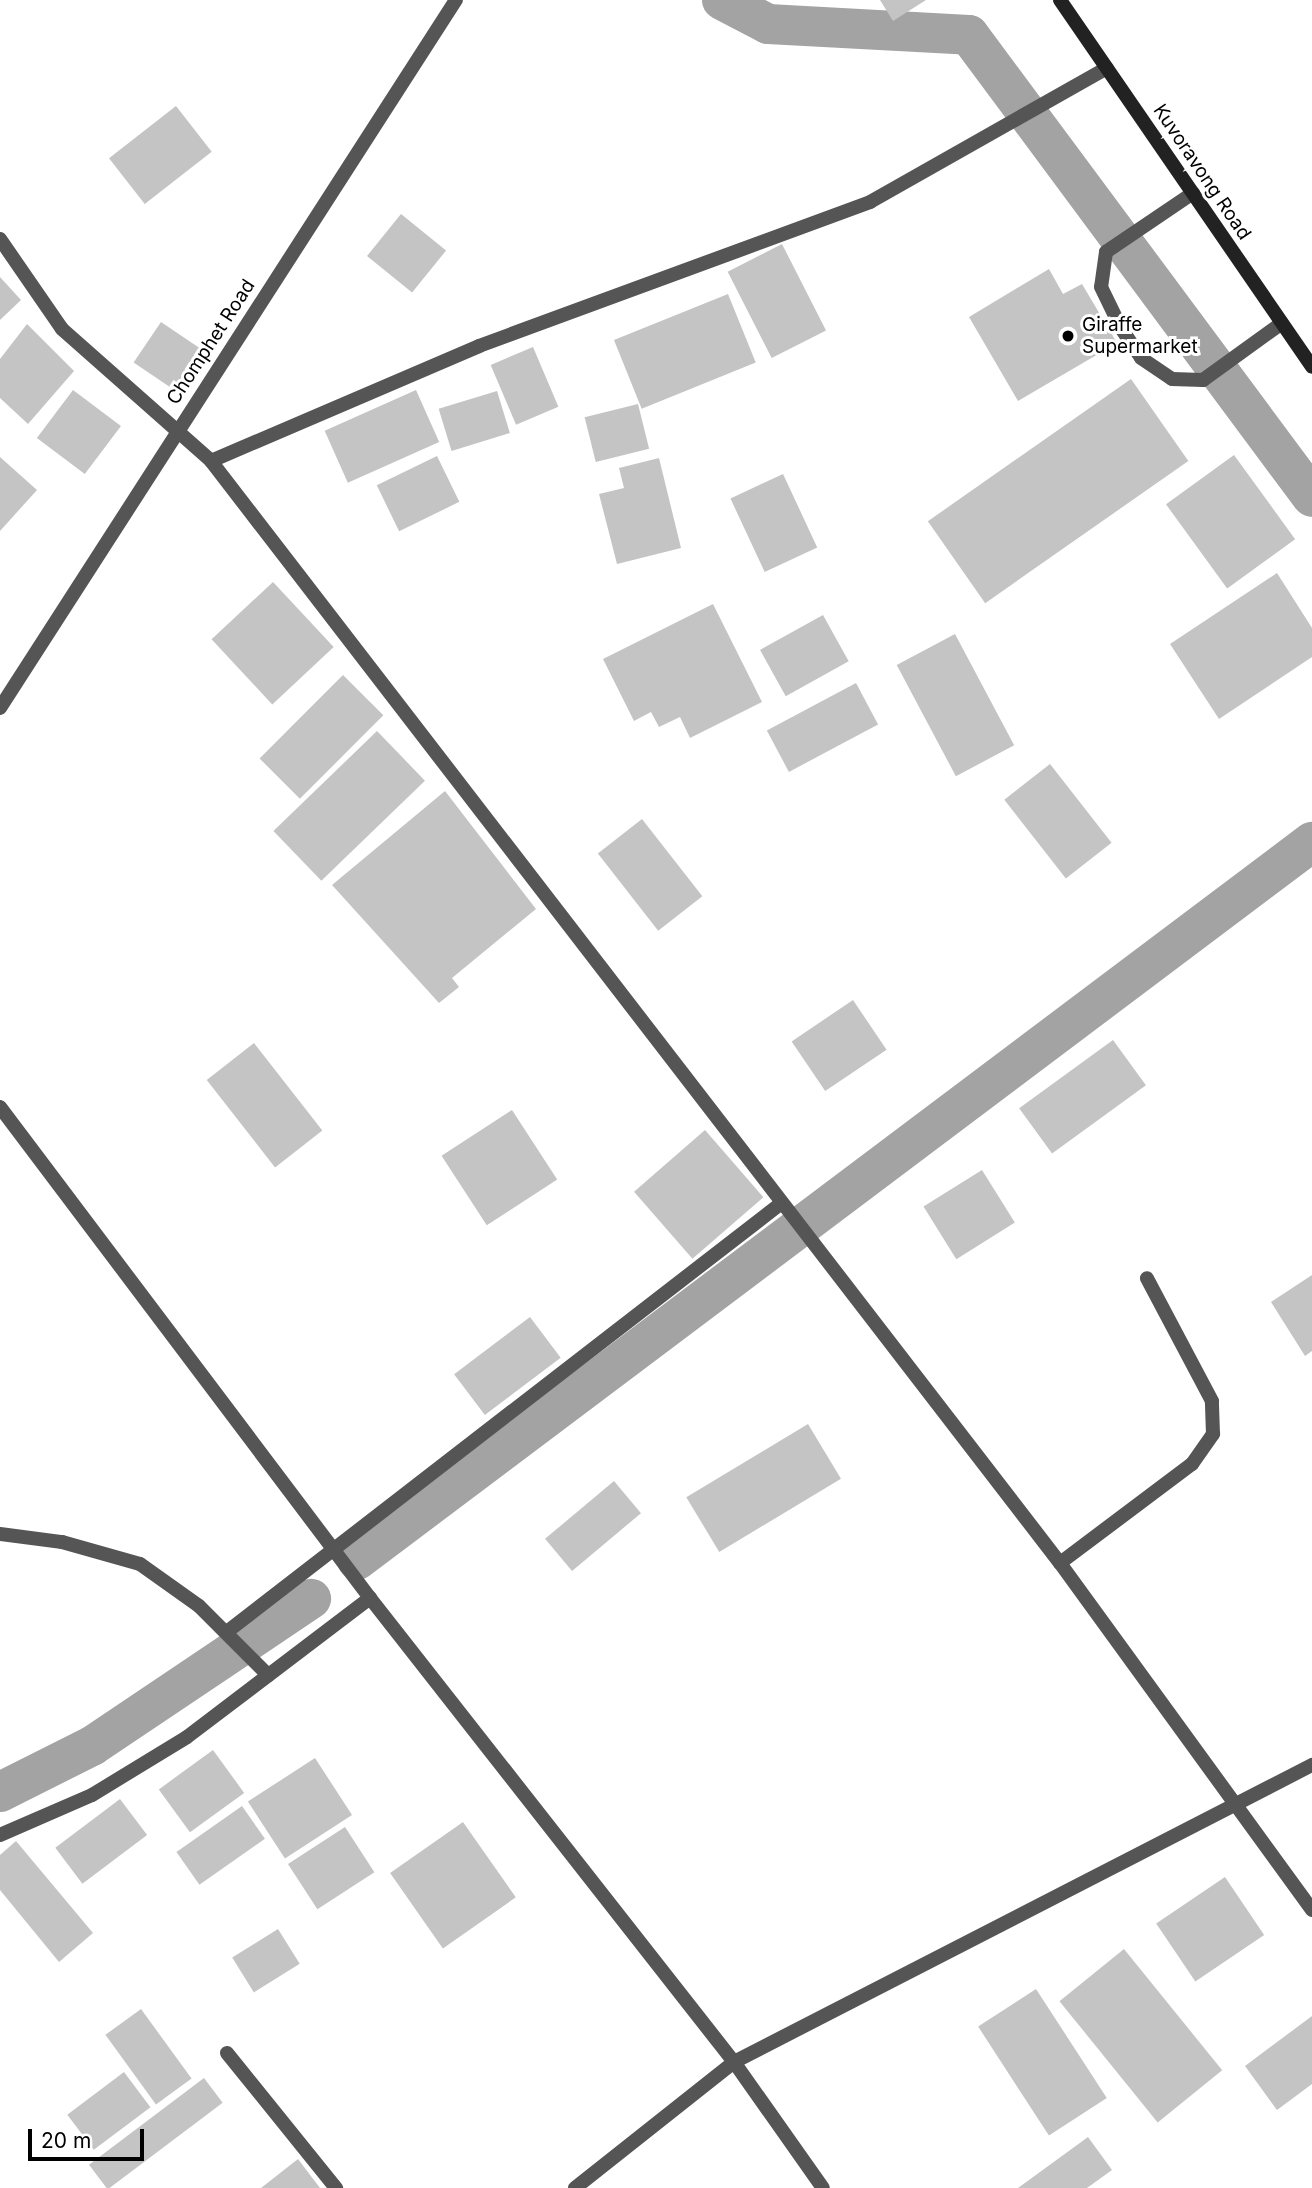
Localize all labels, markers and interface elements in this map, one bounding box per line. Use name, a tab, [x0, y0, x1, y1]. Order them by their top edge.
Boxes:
street label: Kuvoravong Road	[1148, 100, 1256, 244]
street label: Chomphet Road	[162, 275, 260, 409]
place label: Giraffe Supermarket	[1082, 314, 1198, 358]
marker: Giraffe Supermarket	[1060, 328, 1076, 344]
scale bar	[32, 2114, 147, 2158]
text: 20 m	[41, 2128, 91, 2153]

